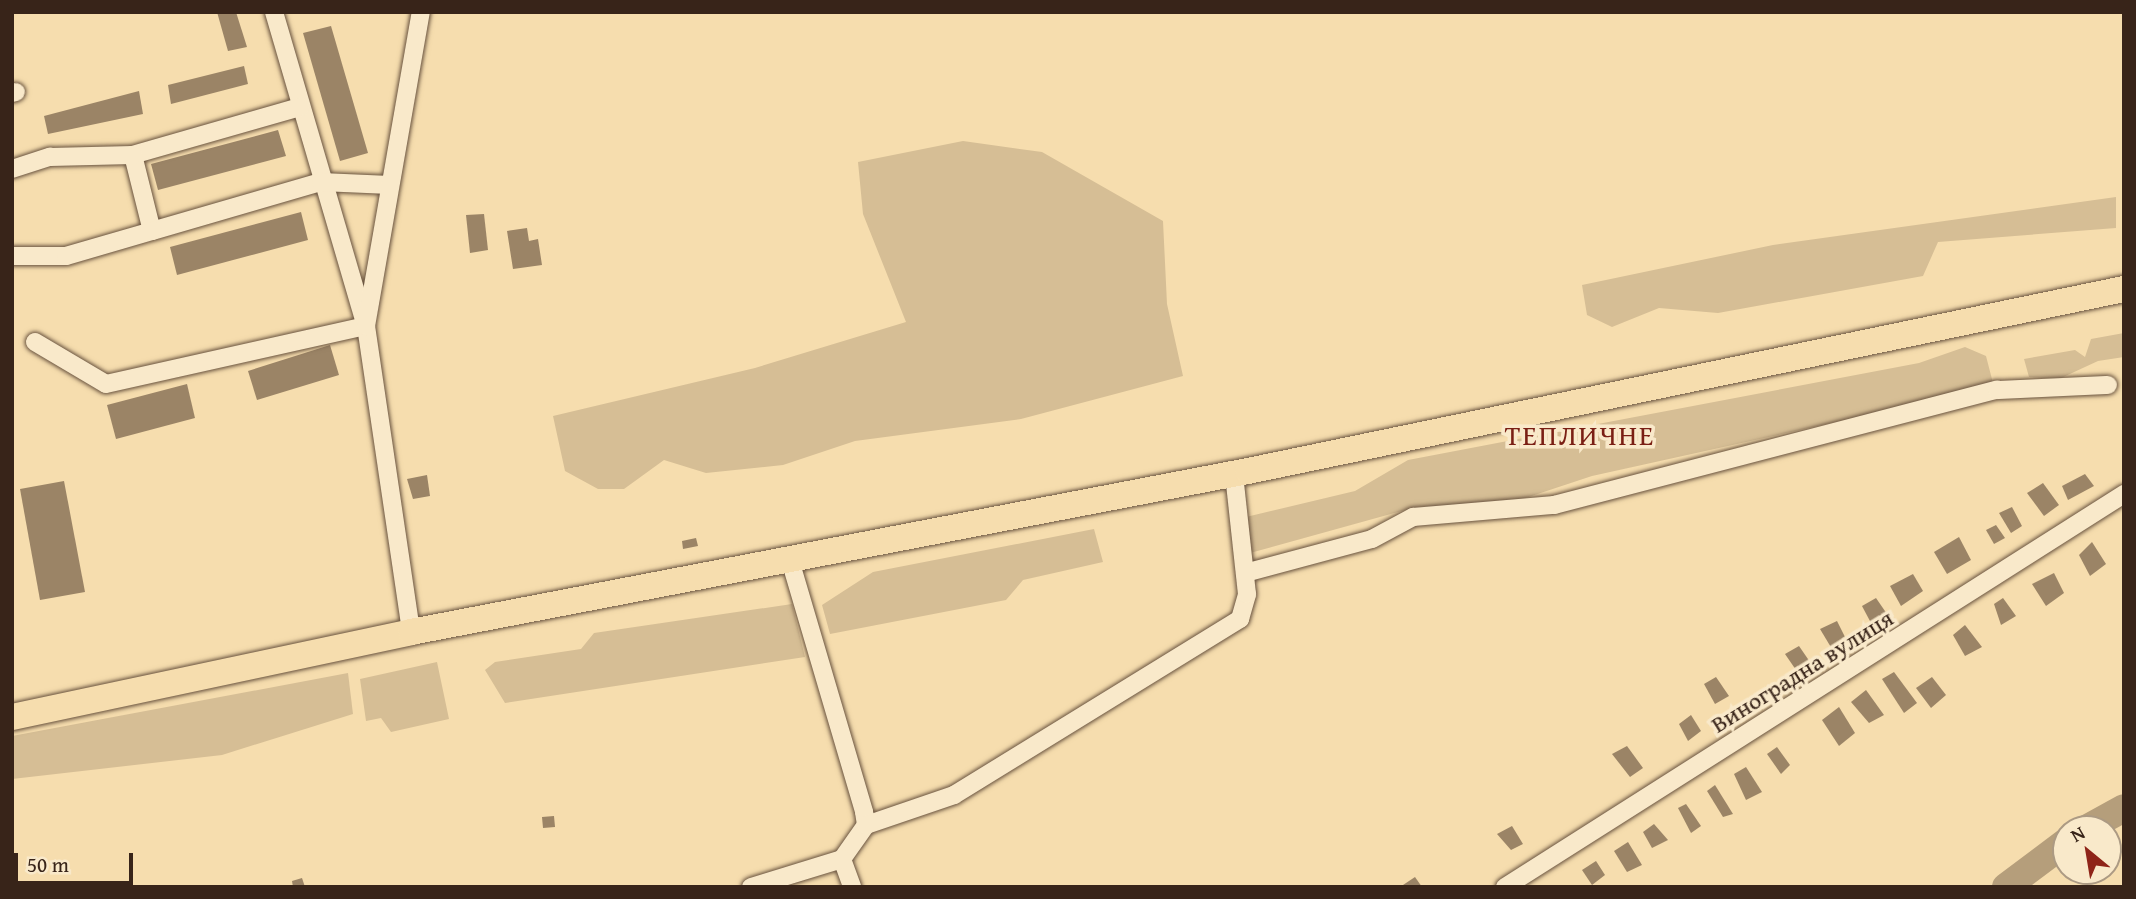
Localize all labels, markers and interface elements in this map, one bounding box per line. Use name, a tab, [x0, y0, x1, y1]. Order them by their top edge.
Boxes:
district label: ТЕПЛИЧНЕ	[1506, 418, 1654, 452]
street label: Виноградна вулиця	[1706, 603, 1898, 739]
north arrow	[2052, 815, 2122, 885]
text: N	[2065, 818, 2090, 849]
scale bar	[18, 839, 136, 883]
text: 50 m	[27, 849, 69, 880]

